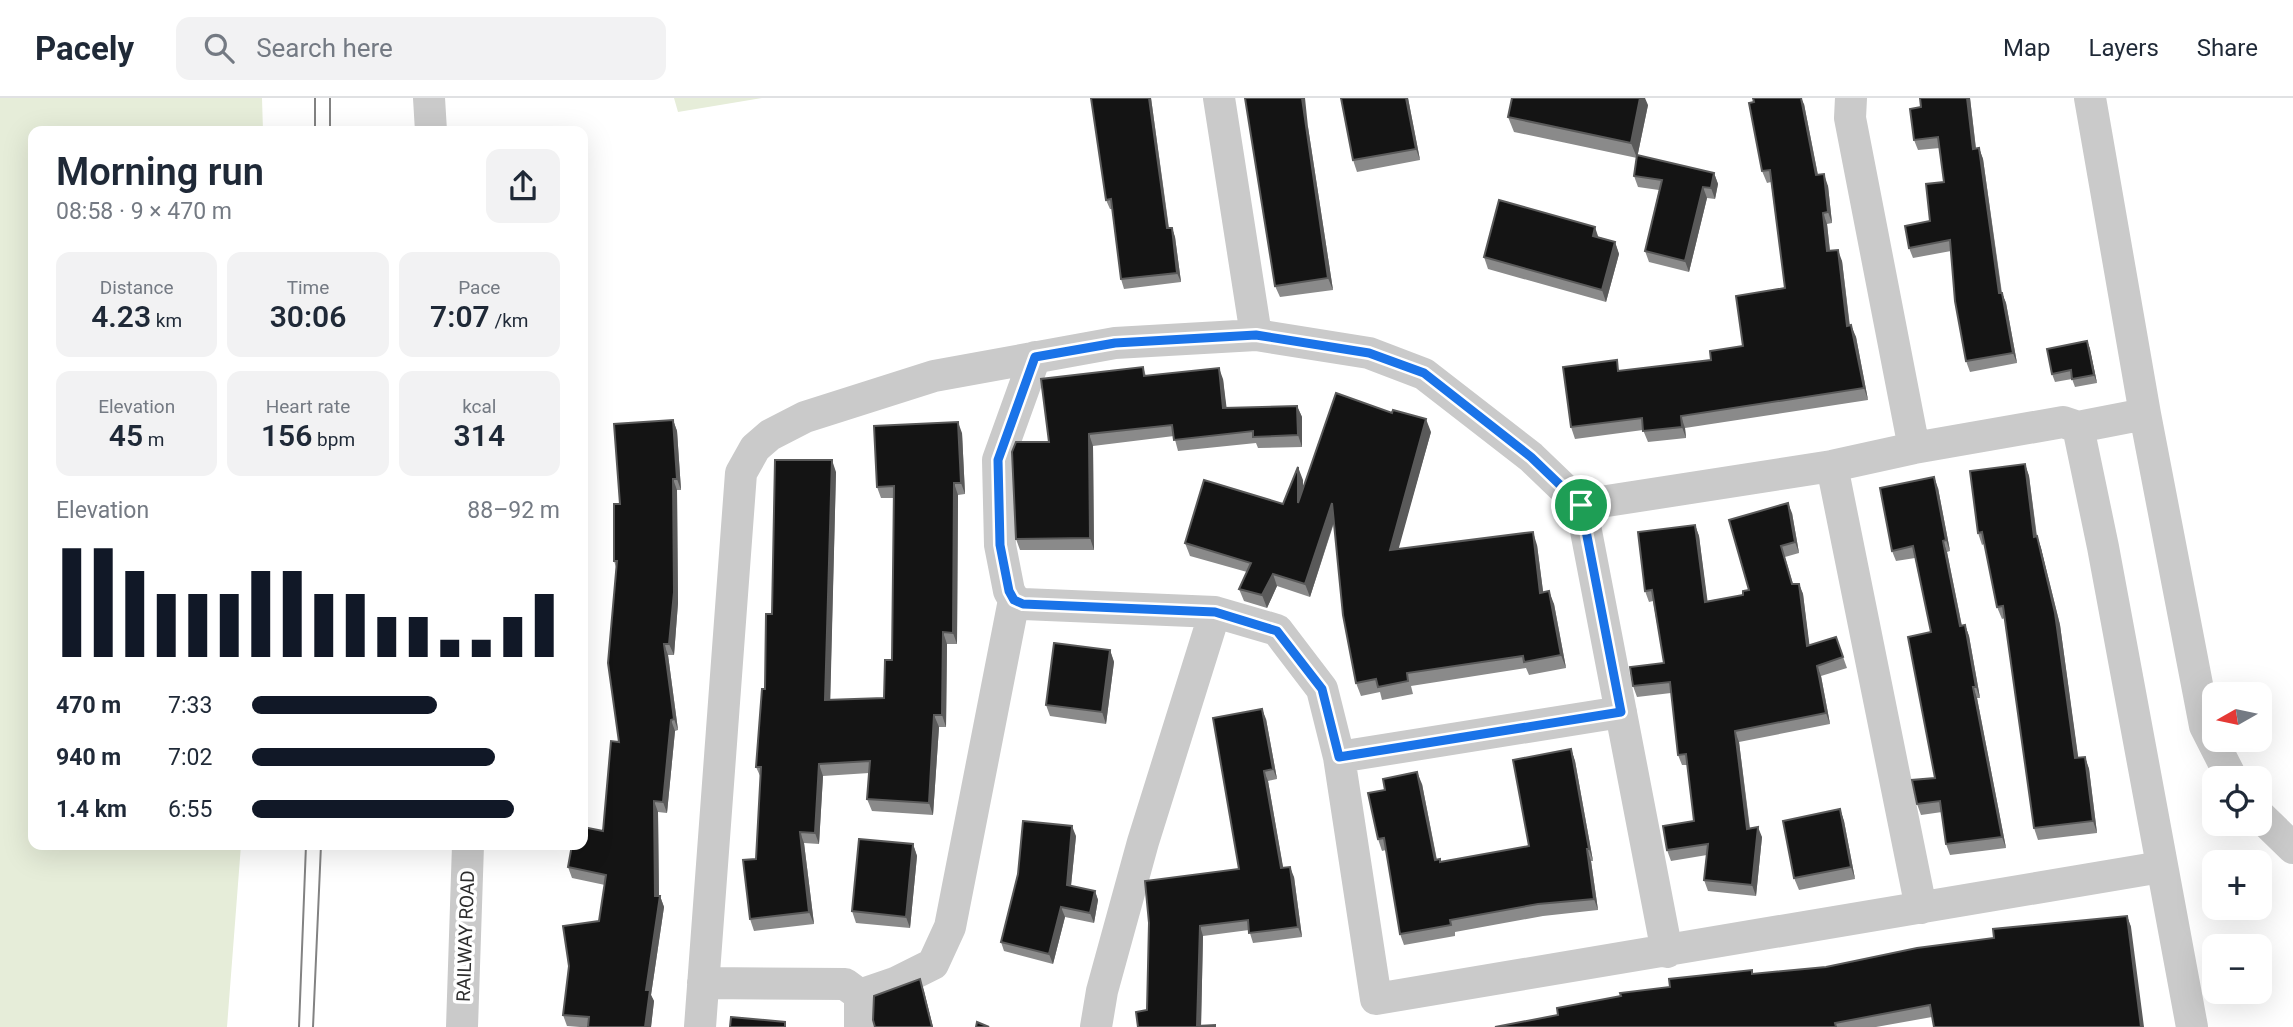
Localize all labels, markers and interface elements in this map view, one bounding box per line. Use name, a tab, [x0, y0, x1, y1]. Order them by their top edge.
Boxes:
search box	[176, 17, 666, 80]
text: Pacely	[35, 29, 134, 68]
icon: search	[200, 29, 238, 67]
text: Search here	[256, 33, 393, 63]
text: Map	[2003, 34, 2051, 62]
text: Layers	[2089, 34, 2159, 62]
text: Share	[2197, 34, 2258, 62]
button: share	[486, 149, 560, 223]
text: Morning run	[56, 150, 264, 194]
text: 08:58 · 9 × 470 m	[56, 198, 232, 225]
text: Distance	[100, 276, 174, 299]
text: Time	[287, 276, 329, 299]
text: Pace	[458, 276, 500, 299]
text: 4.23	[91, 299, 151, 334]
text: 30:06	[270, 299, 346, 334]
text: 7:07	[430, 299, 490, 334]
text: km	[151, 309, 182, 332]
text: /km	[490, 309, 529, 332]
text: Elevation	[98, 395, 175, 418]
text: Heart rate	[266, 395, 350, 418]
text: kcal	[462, 395, 497, 418]
text: 45	[109, 418, 143, 453]
text: 156	[261, 418, 312, 453]
text: 314	[454, 418, 505, 453]
text: m	[143, 428, 164, 451]
text: bpm	[312, 428, 355, 451]
pin	[1551, 475, 1611, 535]
icon: arrive	[1562, 486, 1600, 524]
text: Elevation	[56, 497, 149, 524]
text: 88–92 m	[467, 497, 560, 524]
north arrow	[2202, 682, 2272, 752]
map controls	[2202, 682, 2272, 1004]
text: 470 m	[56, 692, 121, 719]
text: 7:33	[168, 692, 212, 719]
text: 940 m	[56, 744, 121, 771]
text: 7:02	[168, 744, 212, 771]
button: locate	[2202, 766, 2272, 836]
text: 1.4 km	[56, 796, 127, 823]
text: 6:55	[168, 796, 212, 823]
button: +	[2202, 850, 2272, 920]
street label: RAILWAY ROAD	[452, 870, 479, 1002]
button: −	[2202, 934, 2272, 1004]

